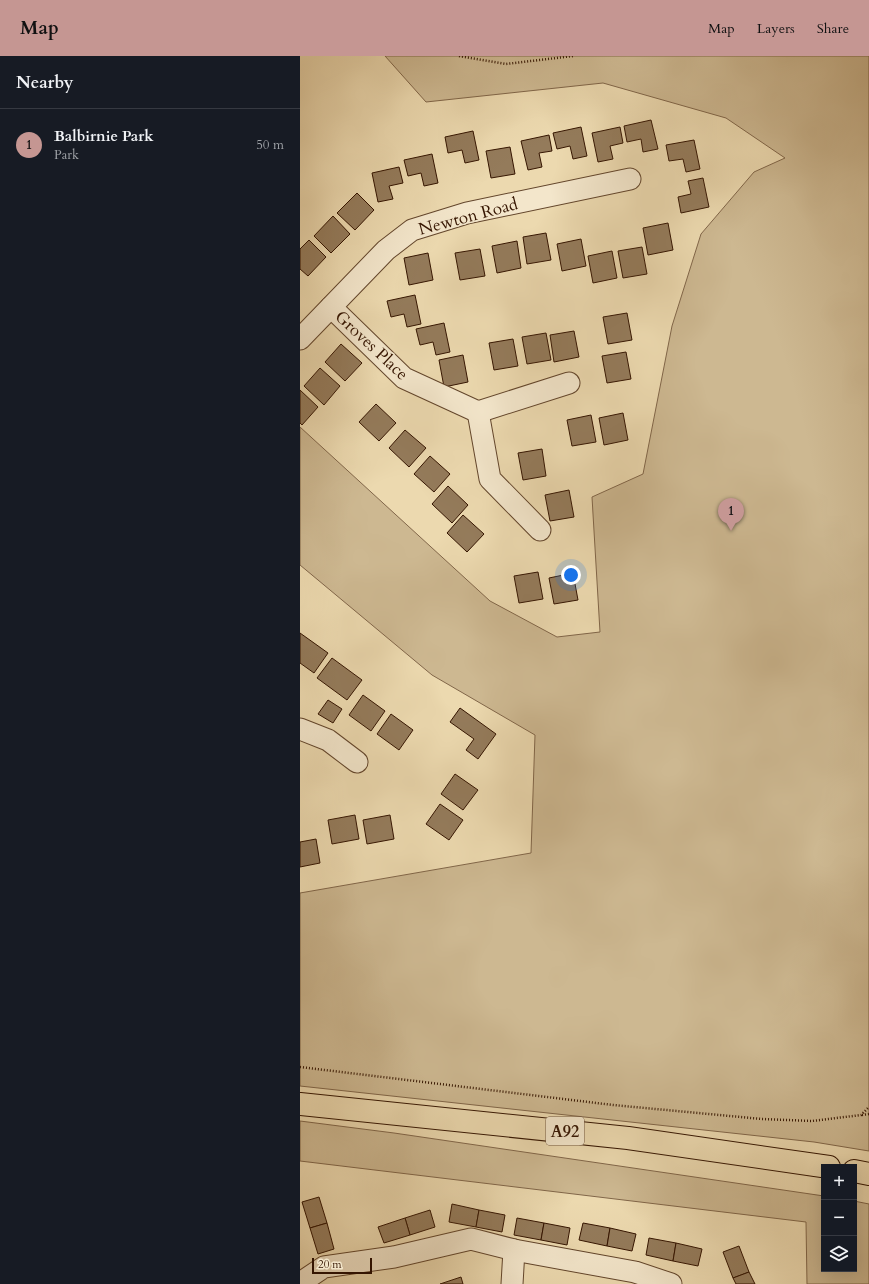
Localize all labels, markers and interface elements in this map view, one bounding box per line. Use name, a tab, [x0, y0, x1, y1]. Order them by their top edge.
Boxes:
text: Map	[20, 15, 59, 41]
text: Map	[708, 19, 735, 38]
text: Layers	[757, 19, 795, 38]
text: Share	[817, 19, 849, 38]
text: Nearby	[16, 71, 73, 94]
text: Balbirnie Park	[54, 126, 154, 146]
text: 1	[26, 136, 32, 154]
text: 50 m	[256, 136, 284, 154]
text: Park	[54, 146, 79, 164]
street label: Newton Road	[416, 192, 520, 241]
street label: Groves Place	[330, 305, 413, 385]
pin: 1	[718, 498, 744, 531]
your location	[561, 565, 581, 585]
road number: A92	[546, 1117, 584, 1145]
map controls	[821, 1164, 857, 1272]
button: +	[821, 1164, 857, 1200]
button: −	[821, 1200, 857, 1236]
button: layers	[821, 1236, 857, 1272]
scale bar	[312, 1256, 372, 1275]
text: 20 m	[318, 1257, 342, 1272]

